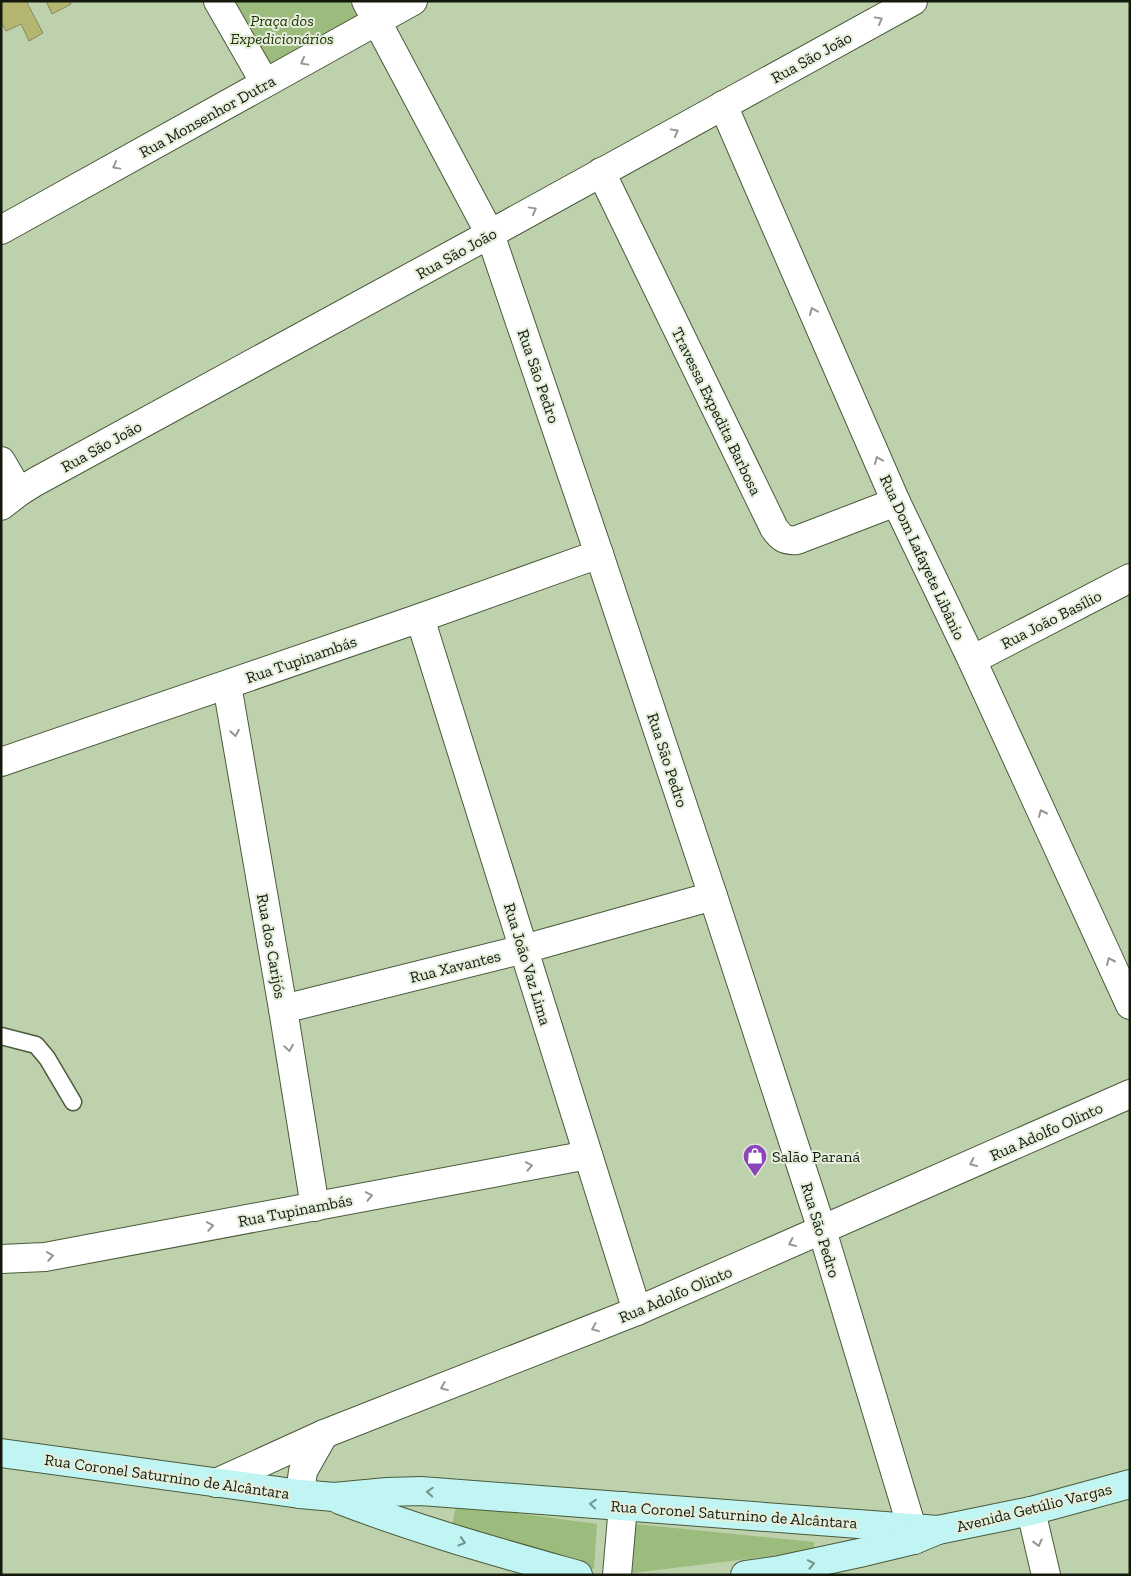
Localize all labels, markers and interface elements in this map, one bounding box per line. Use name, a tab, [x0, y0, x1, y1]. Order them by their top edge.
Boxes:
park label: Praça dos Expedicionários	[230, 11, 334, 48]
one-way arrow	[873, 16, 882, 26]
street label: Rua São João	[768, 28, 855, 87]
one-way arrow	[301, 55, 310, 65]
street label: Rua Monsenhor Dutra	[136, 71, 279, 162]
one-way arrow	[669, 128, 678, 138]
one-way arrow	[113, 160, 122, 170]
one-way arrow	[527, 207, 536, 217]
street label: Rua São João	[413, 224, 500, 283]
one-way arrow	[808, 307, 818, 315]
street label: Travessa Expedita Barbosa	[668, 324, 766, 499]
street label: Rua São Pedro	[514, 327, 564, 426]
street label: Rua São João	[58, 417, 145, 476]
one-way arrow	[873, 456, 884, 465]
street label: Rua Dom Lafayete Libânio	[876, 472, 969, 643]
street label: Rua João Basílio	[998, 586, 1105, 653]
street label: Rua Tupinambás	[243, 632, 359, 687]
street label: Rua São Pedro	[643, 710, 692, 810]
one-way arrow	[230, 728, 240, 737]
one-way arrow	[1038, 809, 1049, 818]
street label: Rua dos Carijós	[253, 892, 290, 1000]
street label: Rua João Vaz Lima	[500, 901, 555, 1028]
street label: Rua Xavantes	[408, 946, 503, 987]
one-way arrow	[1105, 957, 1116, 966]
one-way arrow	[284, 1044, 294, 1052]
street label: Rua Adolfo Olinto	[987, 1098, 1106, 1165]
shop icon: Salão Paraná	[742, 1143, 768, 1177]
place label: Salão Paraná	[772, 1147, 861, 1166]
one-way arrow	[969, 1157, 978, 1168]
one-way arrow	[525, 1161, 533, 1172]
street label: Rua São Pedro	[797, 1180, 844, 1280]
street label: Rua Tupinambás	[236, 1190, 354, 1231]
one-way arrow	[365, 1192, 374, 1202]
one-way arrow	[205, 1222, 214, 1232]
one-way arrow	[788, 1236, 797, 1247]
one-way arrow	[45, 1251, 54, 1261]
street label: Rua Adolfo Olinto	[616, 1262, 735, 1327]
one-way arrow	[591, 1321, 600, 1332]
one-way arrow	[440, 1381, 449, 1391]
street label: Rua Coronel Saturnino de Alcântara	[43, 1450, 291, 1503]
street label: Avenida Getúlio Vargas	[954, 1479, 1114, 1536]
one-way arrow	[426, 1486, 434, 1497]
street label: Rua Coronel Saturnino de Alcântara	[610, 1496, 858, 1533]
one-way arrow	[588, 1498, 596, 1509]
one-way arrow	[458, 1537, 466, 1547]
one-way arrow	[1032, 1538, 1043, 1547]
one-way arrow	[806, 1559, 815, 1569]

